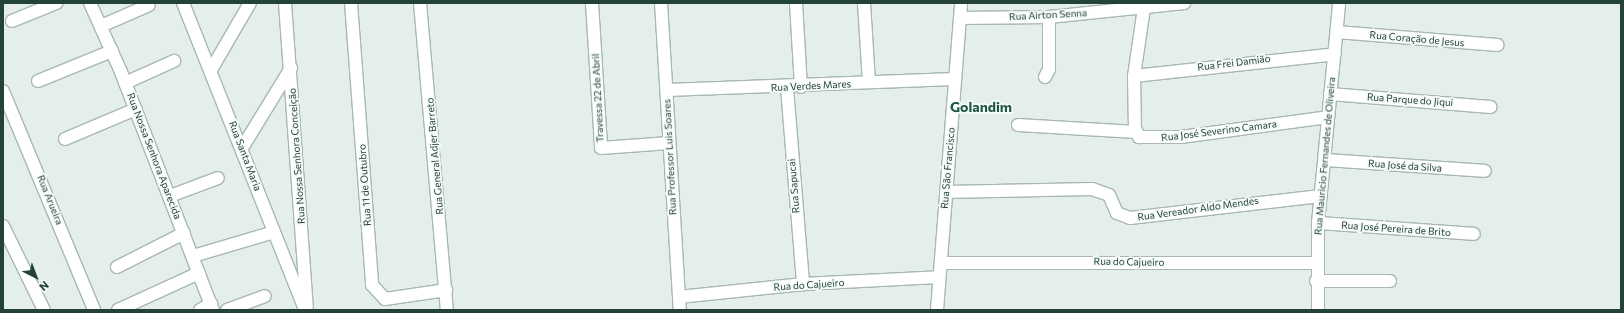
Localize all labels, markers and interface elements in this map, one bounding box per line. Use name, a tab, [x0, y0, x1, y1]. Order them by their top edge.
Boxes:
street label: Rua Airton Senna	[1009, 7, 1087, 23]
street label: Rua Coração de Jesus	[1369, 29, 1465, 49]
street label: Travessa 22 de Abril	[590, 53, 606, 143]
street label: Rua Frei Damião	[1197, 53, 1271, 73]
street label: Rua Mauricio Fernandes de Oliveira	[1312, 76, 1338, 236]
street label: Rua Verdes Mares	[770, 78, 852, 94]
street label: Rua Nossa Senhora Conceição	[286, 88, 308, 224]
street label: Rua Nossa Senhora Aparecida	[124, 91, 184, 221]
street label: Rua Parque do Jiqui	[1366, 91, 1454, 109]
street label: Rua General Adjer Barreto	[424, 97, 446, 215]
street label: Rua Professor Luis Soares	[661, 99, 679, 215]
district label: Golandim	[950, 99, 1012, 115]
street label: Rua José Severino Camara	[1160, 118, 1278, 144]
street label: Rua Santa Maria	[226, 119, 264, 193]
street label: Rua São Francisco	[938, 127, 958, 209]
street label: Rua 11 de Outubro	[356, 144, 374, 226]
street label: Rua José da Silva	[1368, 157, 1442, 175]
street label: Rua Sapucai	[786, 158, 802, 214]
street label: Rua Arueira	[35, 173, 65, 227]
street label: Rua Vereador Aldo Mendes	[1137, 195, 1259, 223]
street label: Rua José Pereira de Brito	[1341, 219, 1451, 239]
street label: Rua do Cajueiro	[1093, 255, 1165, 269]
north arrow	[16, 257, 56, 297]
street label: Rua do Cajueiro	[773, 277, 845, 293]
text: N	[37, 279, 52, 294]

